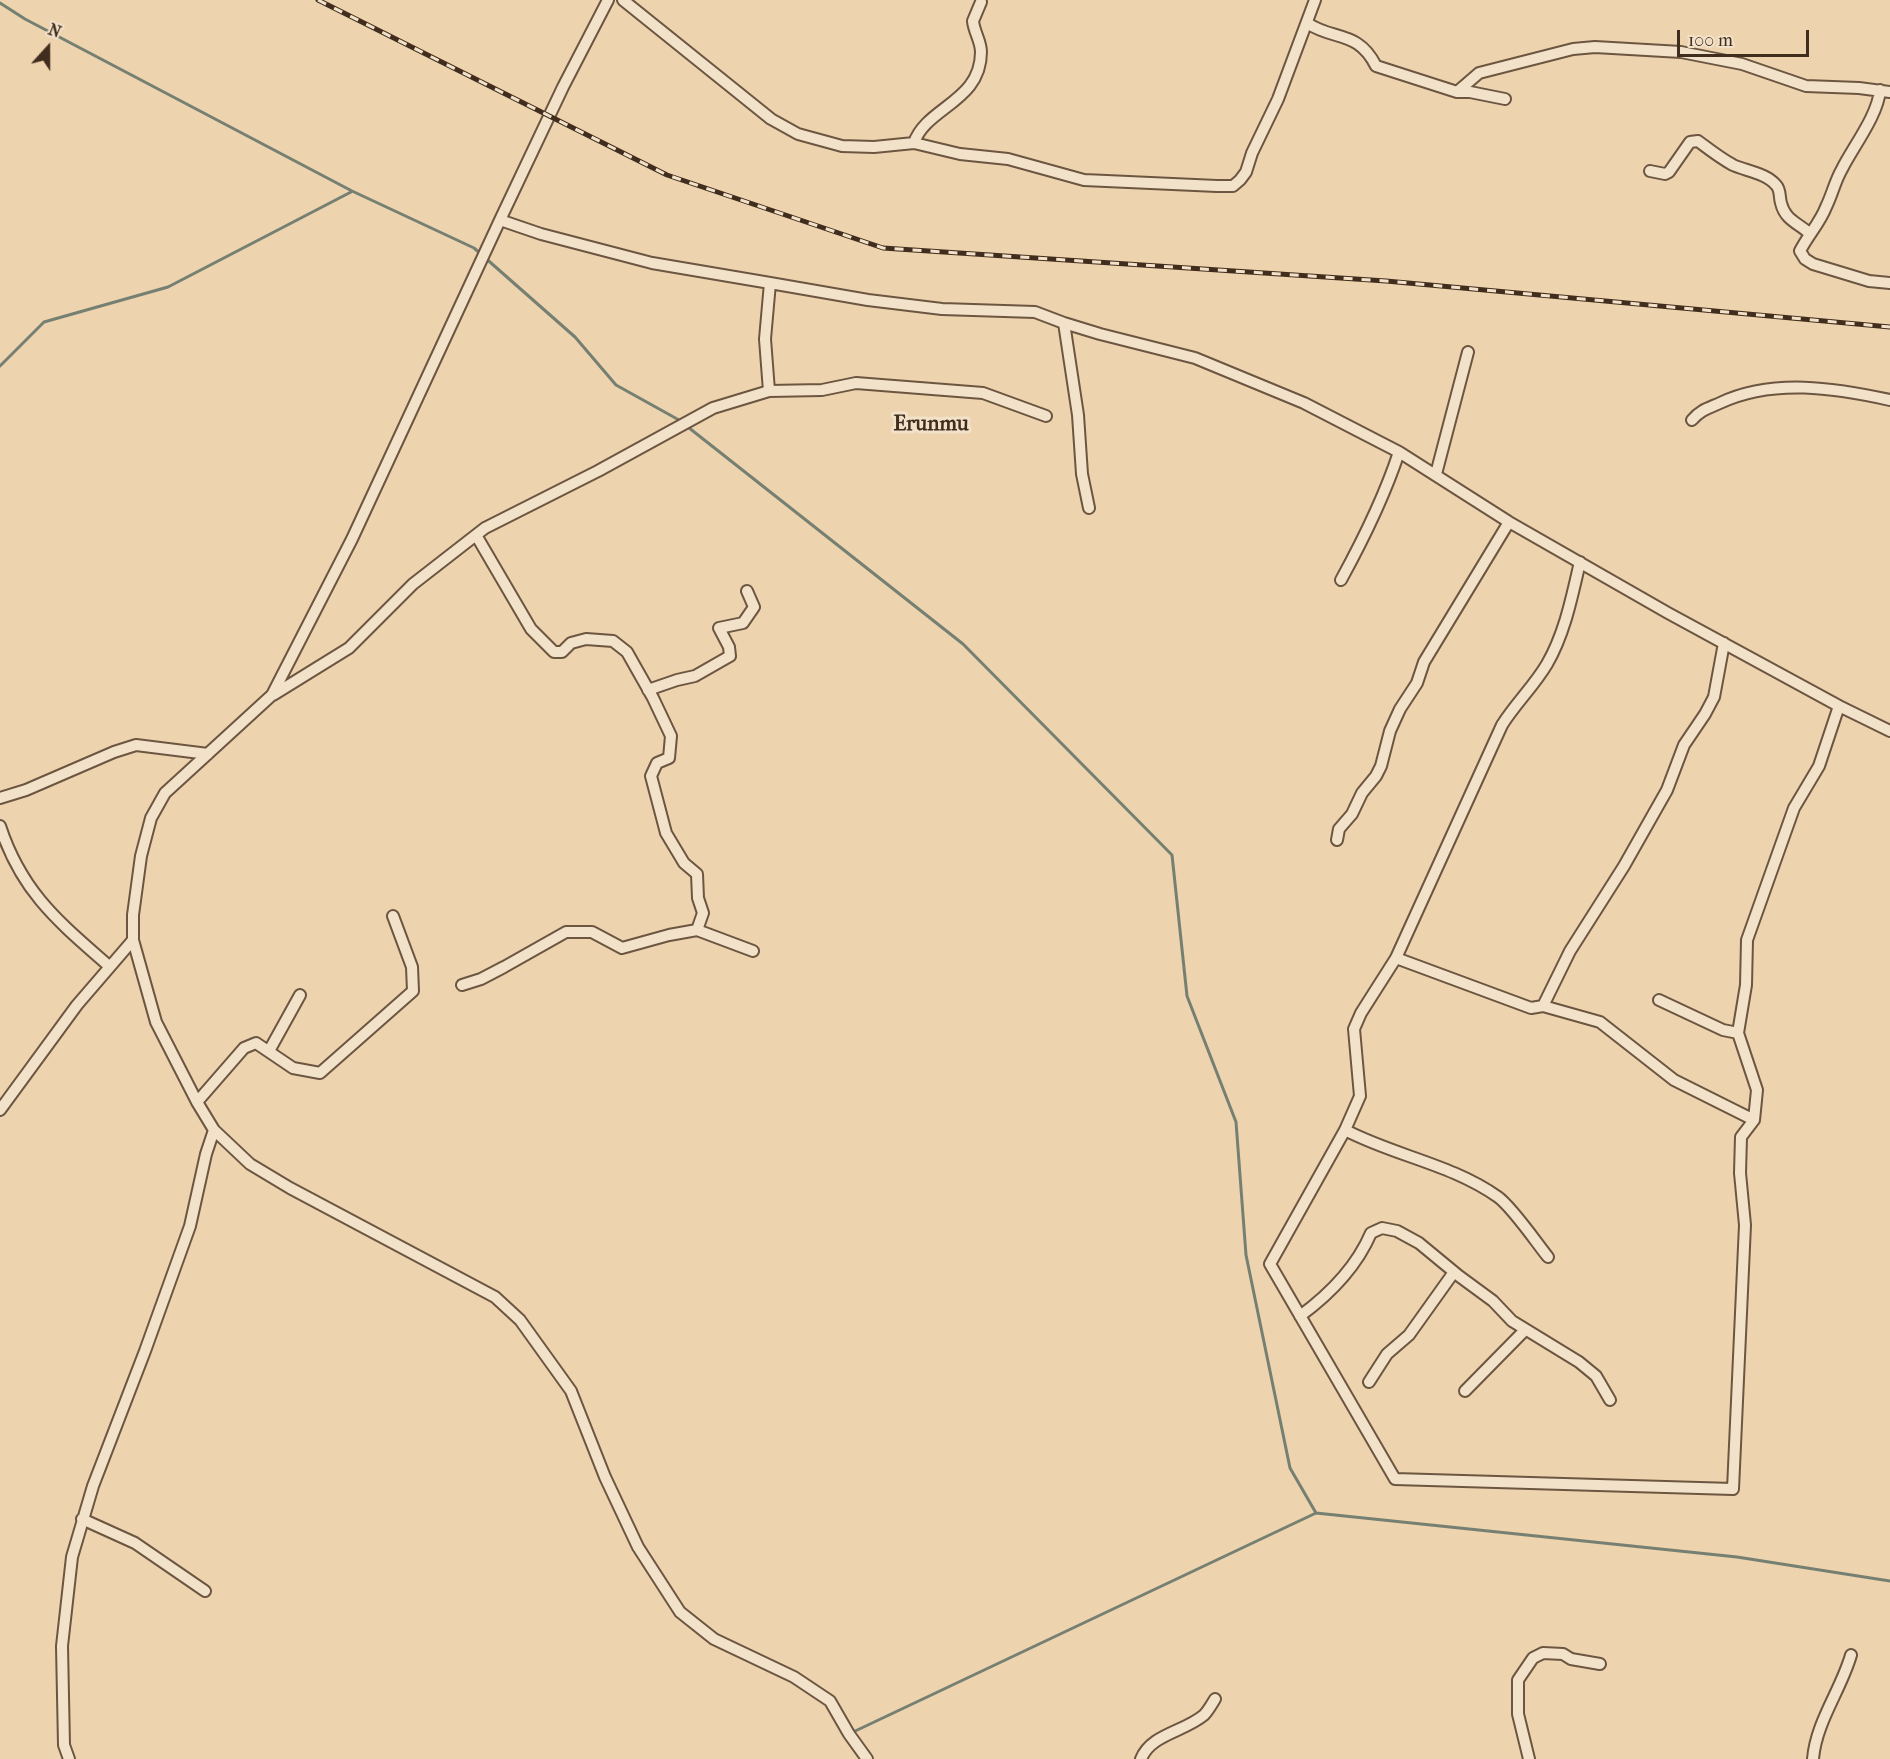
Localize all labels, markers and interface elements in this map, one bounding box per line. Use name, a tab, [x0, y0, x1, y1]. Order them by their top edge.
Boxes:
north arrow	[18, 18, 78, 78]
scale bar	[1680, 18, 1812, 56]
text: N	[46, 20, 64, 42]
text: 100 m	[1688, 30, 1733, 51]
district label: Erunmu	[893, 412, 969, 438]

